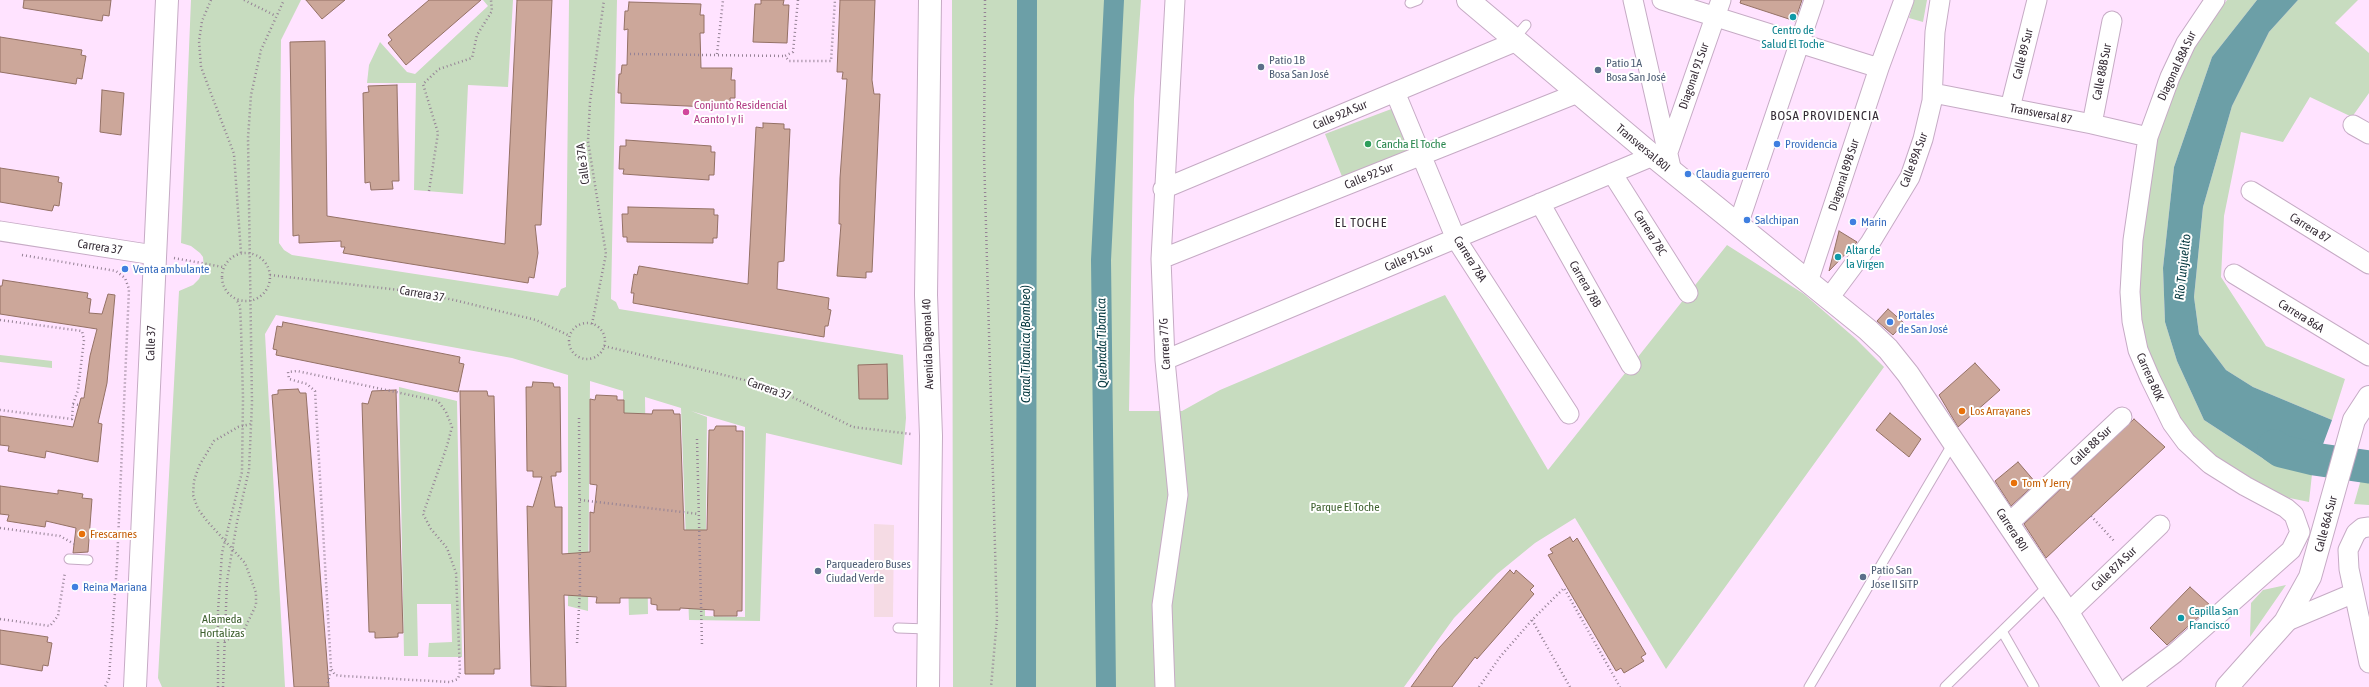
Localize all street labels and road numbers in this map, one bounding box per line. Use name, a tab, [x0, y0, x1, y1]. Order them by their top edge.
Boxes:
street label: Calle 89 Sur	[2010, 27, 2036, 81]
street label: Diagonal 88A Sur	[2155, 29, 2199, 103]
street label: Diagonal 91 Sur	[1676, 41, 1712, 111]
street label: Calle 88B Sur	[2089, 43, 2115, 101]
street label: Calle 92A Sur	[1311, 97, 1369, 133]
street label: Transversal 87	[2009, 101, 2073, 127]
street label: Transversal 80I	[1613, 121, 1673, 175]
street label: Calle 89A Sur	[1897, 131, 1931, 189]
street label: Diagonal 89B Sur	[1826, 137, 1862, 213]
street label: Calle 37A	[573, 143, 593, 185]
street label: Calle 92 Sur	[1342, 160, 1396, 192]
street label: Carrera 78C	[1630, 208, 1670, 258]
street label: Carrera 87	[2287, 210, 2333, 246]
street label: Carrera 78A	[1450, 233, 1490, 285]
street label: Carrera 37	[76, 236, 124, 258]
street label: Calle 91 Sur	[1382, 241, 1436, 275]
street label: Carrera 78B	[1566, 258, 1604, 310]
street label: Carrera 37	[398, 283, 446, 305]
street label: Carrera 86A	[2275, 296, 2327, 336]
street label: Avenida Diagonal 40	[919, 298, 937, 390]
street label: Carrera 77G	[1156, 318, 1174, 370]
street label: Calle 37	[143, 325, 159, 361]
street label: Carrera 80K	[2133, 351, 2167, 403]
street label: Carrera 37	[745, 374, 793, 404]
street label: Calle 88 Sur	[2067, 423, 2115, 469]
street label: Calle 86A Sur	[2312, 494, 2340, 554]
street label: Carrera 80I	[1993, 506, 2031, 554]
street label: Calle 87A Sur	[2088, 544, 2140, 594]

